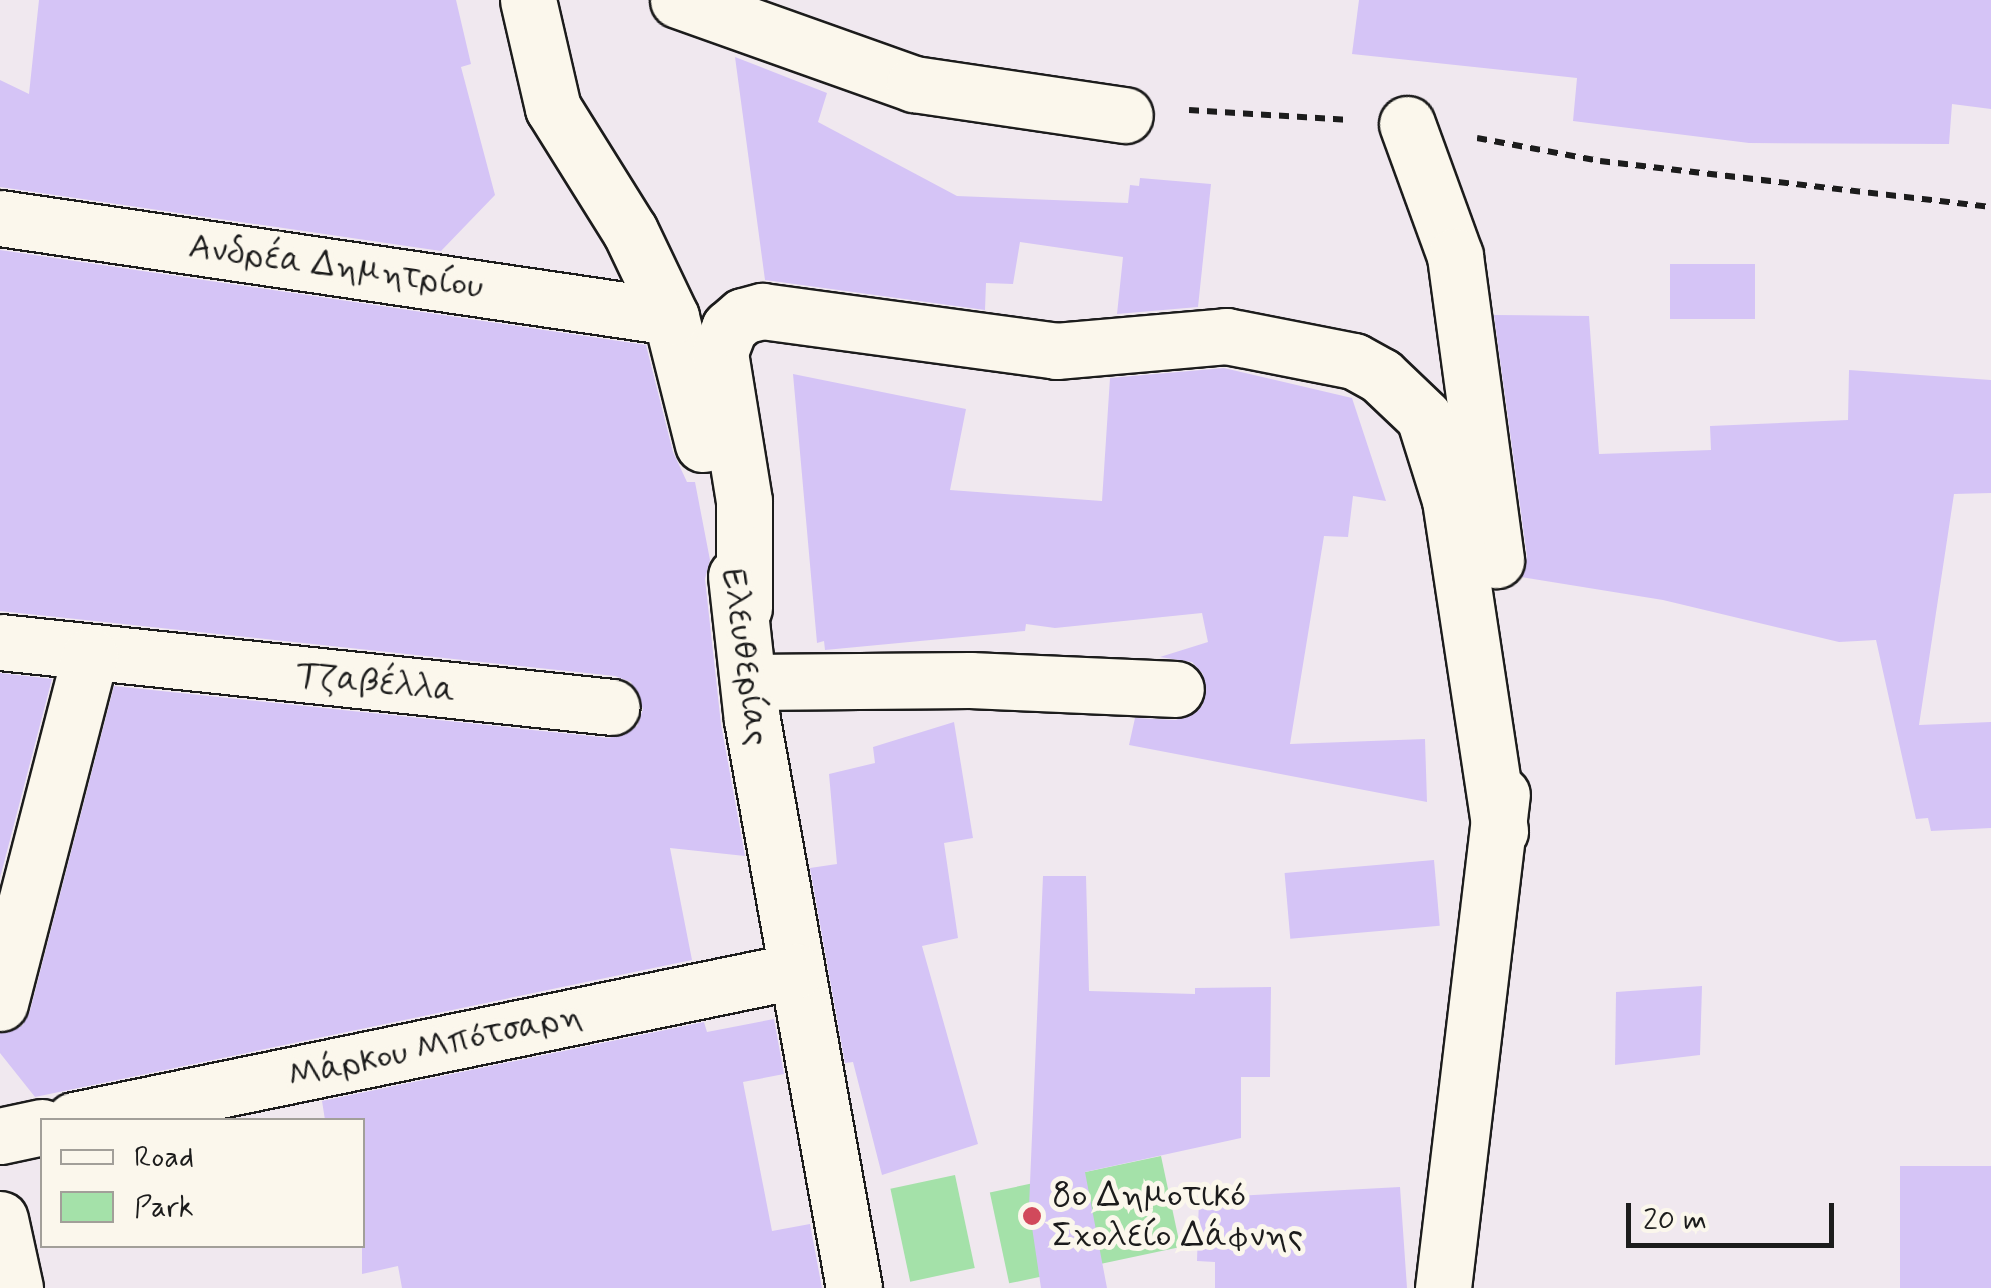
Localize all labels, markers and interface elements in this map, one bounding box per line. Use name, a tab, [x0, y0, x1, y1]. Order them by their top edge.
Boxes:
street label: Ανδρέα Δημητρίου	[186, 226, 486, 308]
street label: Ελευθερίας	[712, 566, 778, 748]
street label: Τζαβέλλα	[294, 654, 458, 712]
street label: Μάρκου Μπότσαρη	[284, 994, 586, 1098]
legend	[40, 1118, 365, 1248]
text: Road	[134, 1138, 194, 1177]
place label: 8ο Δημοτικό Σχολείο Δάφνης	[1052, 1175, 1303, 1257]
scale bar	[1631, 1183, 1838, 1245]
text: Park	[134, 1188, 194, 1227]
text: 20 m	[1643, 1201, 1707, 1240]
marker: 8ο Δημοτικό Σχολείο Δάφνης	[1021, 1205, 1043, 1227]

